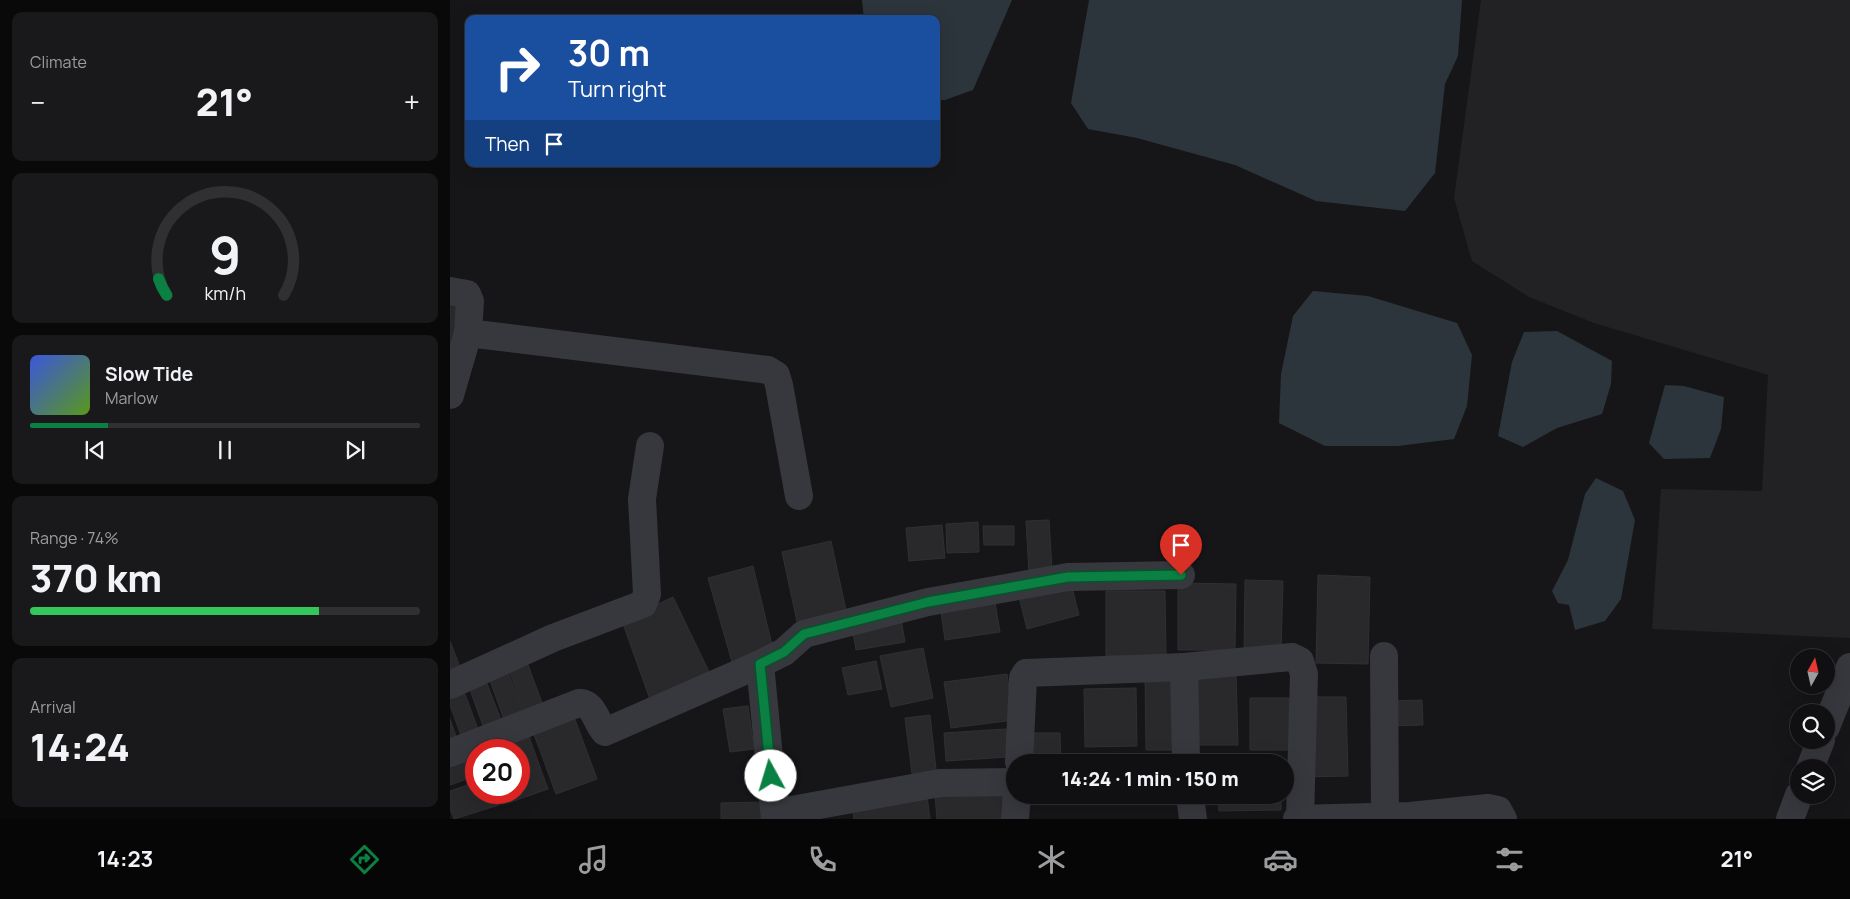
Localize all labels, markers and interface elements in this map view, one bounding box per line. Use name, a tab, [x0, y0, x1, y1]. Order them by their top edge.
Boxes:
text: 30 m	[568, 29, 650, 77]
icon: right	[485, 35, 550, 100]
text: Climate	[30, 51, 87, 73]
text: Turn right	[568, 74, 666, 104]
text: 21°	[196, 75, 253, 127]
text: −	[30, 83, 45, 121]
text: +	[404, 83, 420, 121]
icon: arrive	[540, 130, 568, 158]
text: Then	[485, 131, 530, 157]
text: 9	[209, 219, 241, 290]
text: km/h	[204, 281, 246, 305]
text: Slow Tide	[105, 361, 193, 387]
text: Marlow	[105, 387, 158, 409]
icon: previous	[81, 436, 109, 464]
icon: pause	[211, 436, 239, 464]
icon: next	[341, 436, 369, 464]
pin	[1160, 524, 1202, 575]
text: Range · 74%	[30, 527, 119, 549]
icon: arrive	[1167, 531, 1195, 559]
text: 370 km	[30, 551, 162, 603]
north arrow	[1790, 649, 1835, 694]
map controls	[1790, 649, 1835, 804]
text: Arrival	[30, 696, 76, 718]
button: search	[1790, 704, 1835, 749]
text: 14:24	[30, 720, 130, 772]
speed limit sign: 20	[465, 739, 530, 804]
position arrow	[744, 749, 796, 801]
button: layers	[1790, 759, 1835, 804]
text: 14:24 · 1 min · 150 m	[1061, 766, 1239, 792]
icon: directions	[347, 842, 382, 877]
icon: music	[576, 842, 611, 877]
icon: phone	[805, 842, 840, 877]
icon: climate	[1034, 842, 1069, 877]
icon: car	[1263, 842, 1298, 877]
icon: filters	[1492, 842, 1527, 877]
text: 14:23	[97, 844, 153, 874]
text: 21°	[1720, 844, 1753, 874]

